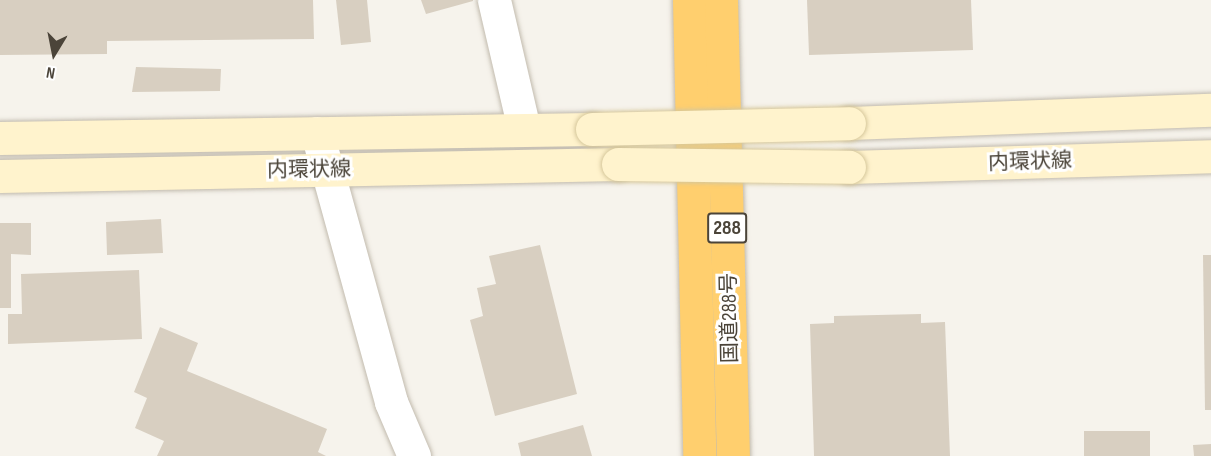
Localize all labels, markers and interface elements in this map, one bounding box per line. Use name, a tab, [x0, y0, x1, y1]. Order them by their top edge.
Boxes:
north arrow	[24, 24, 84, 84]
text: N	[45, 62, 57, 82]
street label: 内環状線	[988, 148, 1072, 176]
street label: 内環状線	[267, 157, 351, 183]
road number: 288	[706, 211, 748, 245]
street label: 国道288号	[717, 273, 743, 363]

